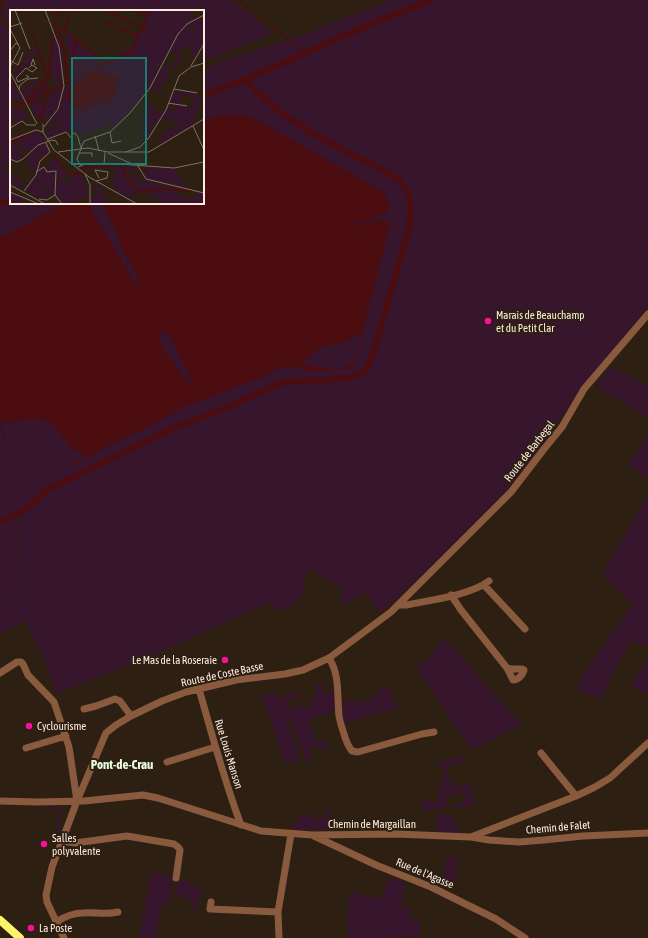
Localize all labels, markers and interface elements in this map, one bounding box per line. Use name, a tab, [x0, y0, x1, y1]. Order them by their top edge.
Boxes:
inset map	[10, 10, 204, 204]
place label: Marais de Beauchamp et du Petit Clar	[496, 309, 585, 334]
marker: Marais de Beauchamp et du Petit Clar	[483, 316, 493, 326]
street label: Route de Barbegal	[502, 418, 556, 484]
place label: Le Mas de la Roseraie	[132, 654, 217, 666]
marker: Le Mas de la Roseraie	[220, 655, 230, 665]
street label: Route de Coste Basse	[180, 659, 264, 689]
street label: Rue Louis Manson	[213, 718, 245, 790]
place label: Cyclourisme	[37, 720, 86, 732]
marker: Cyclourisme	[24, 721, 34, 731]
district label: Pont-de-Crau	[91, 757, 153, 772]
street label: Chemin de Margaillan	[328, 818, 416, 830]
street label: Chemin de Falet	[525, 818, 591, 836]
place label: Salles polyvalente	[52, 832, 100, 857]
marker: Salles polyvalente	[39, 839, 49, 849]
street label: Rue de l'Agasse	[394, 855, 456, 891]
place label: La Poste	[39, 922, 72, 934]
marker: La Poste	[26, 923, 36, 933]

